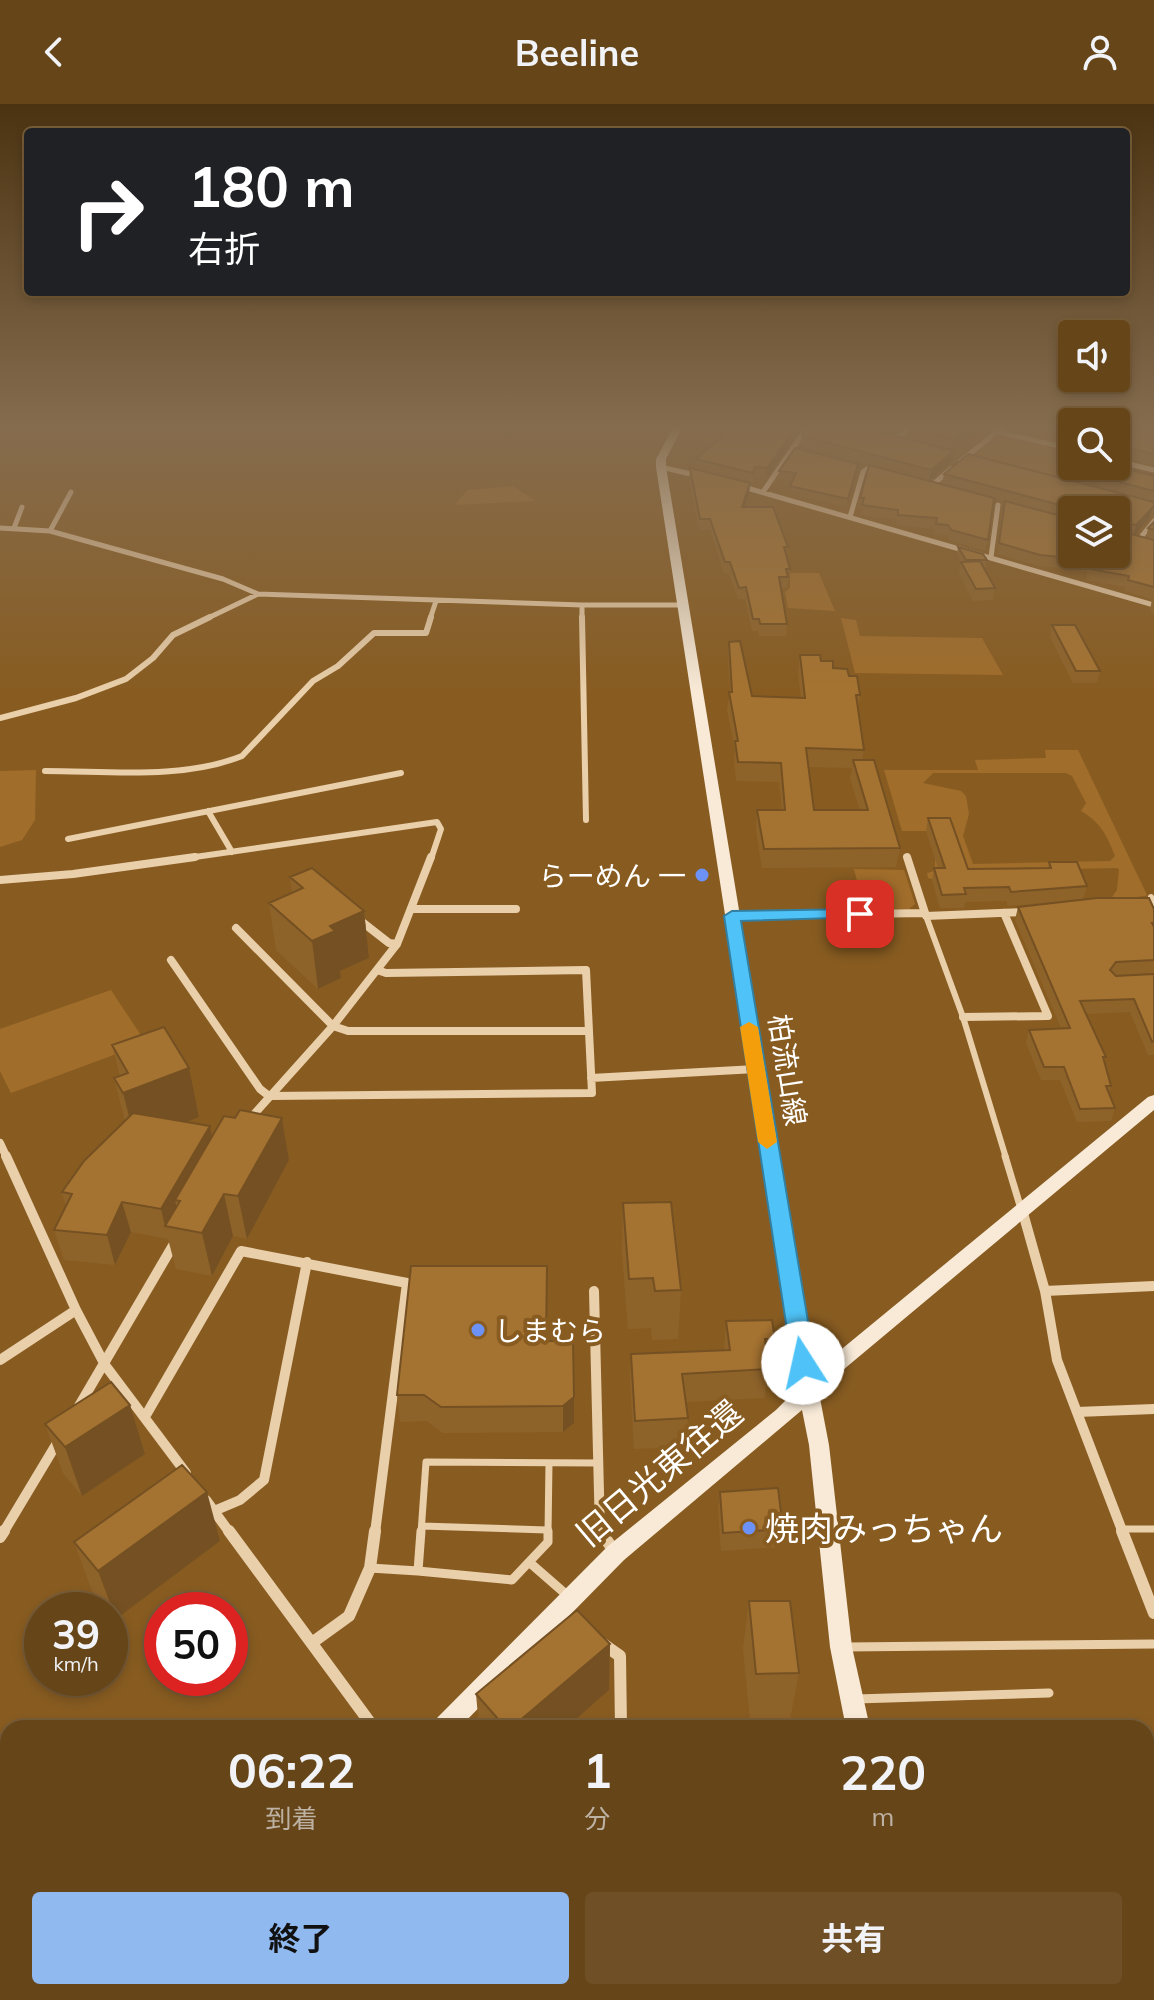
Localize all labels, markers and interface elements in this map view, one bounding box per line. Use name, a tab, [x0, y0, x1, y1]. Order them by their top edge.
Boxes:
icon: back	[32, 30, 76, 74]
text: Beeline	[515, 30, 639, 75]
icon: person	[1078, 30, 1122, 74]
text: 180 m	[188, 151, 355, 221]
icon: right	[56, 160, 160, 264]
text: 右折	[188, 226, 260, 271]
map controls	[1058, 320, 1130, 568]
button: sound	[1058, 320, 1130, 392]
button: search	[1058, 408, 1130, 480]
button: layers	[1058, 496, 1130, 568]
place label: らーめん 一	[539, 858, 686, 893]
marker: らーめん 一	[693, 866, 711, 884]
pin	[826, 880, 894, 948]
icon: arrive	[838, 892, 882, 936]
street label: 柏流山線	[762, 1012, 814, 1128]
place label: しまむら	[494, 1313, 606, 1348]
marker: しまむら	[469, 1321, 487, 1339]
position arrow	[761, 1321, 845, 1405]
street label: 旧日光東往還	[567, 1391, 751, 1555]
place label: 焼肉みっちゃん	[765, 1507, 1003, 1550]
marker: 焼肉みっちゃん	[740, 1519, 758, 1537]
speed limit sign: 50	[144, 1592, 248, 1696]
text: 39	[52, 1609, 100, 1659]
text: km/h	[53, 1651, 99, 1676]
text: 06:22	[228, 1740, 355, 1800]
text: 1	[583, 1740, 612, 1800]
text: 220	[840, 1742, 926, 1802]
text: m	[871, 1800, 894, 1833]
text: 到着	[265, 1802, 317, 1835]
text: 分	[584, 1802, 610, 1835]
button: 終了	[32, 1892, 569, 1984]
button: 共有	[585, 1892, 1122, 1984]

